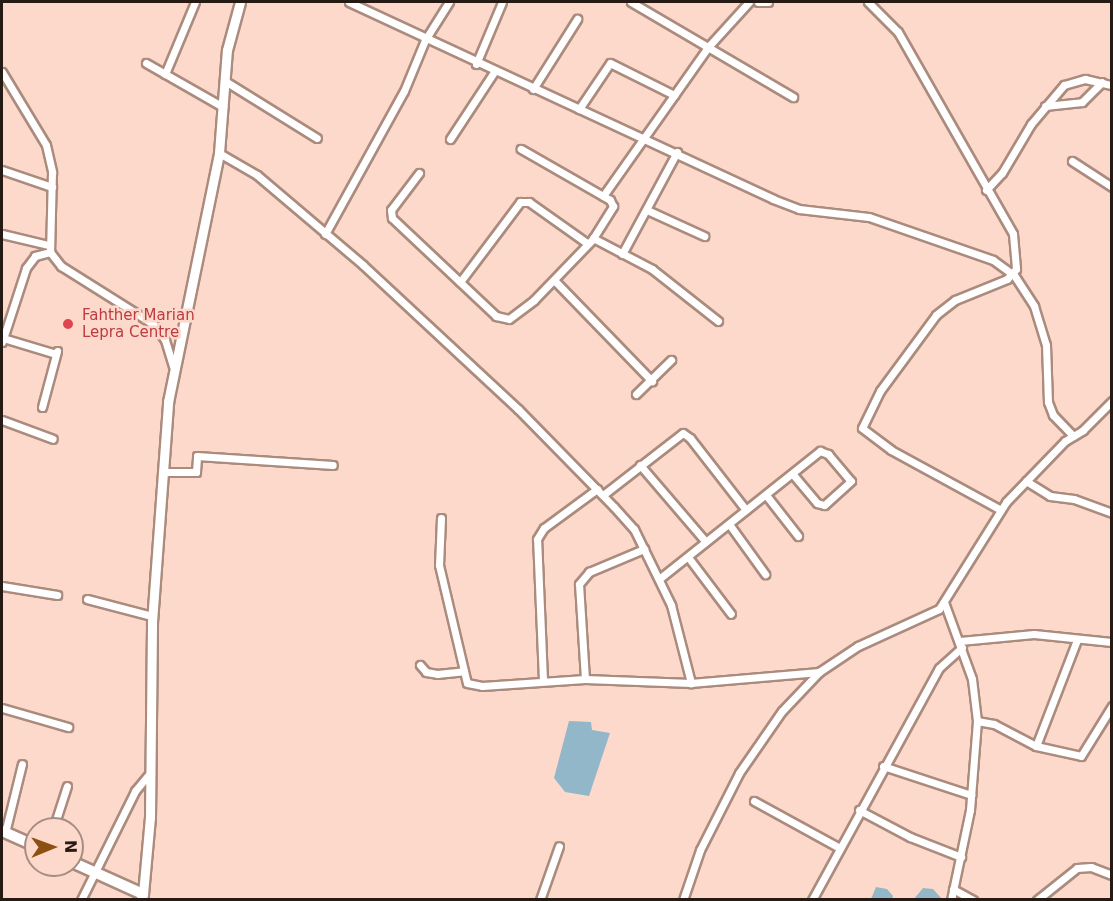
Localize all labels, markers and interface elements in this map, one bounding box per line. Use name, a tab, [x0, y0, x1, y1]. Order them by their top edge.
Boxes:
place label: Fahther Marian Lepra Centre	[82, 306, 195, 341]
marker: Fahther Marian Lepra Centre	[59, 315, 77, 333]
north arrow	[24, 817, 84, 877]
text: N	[61, 840, 80, 854]

